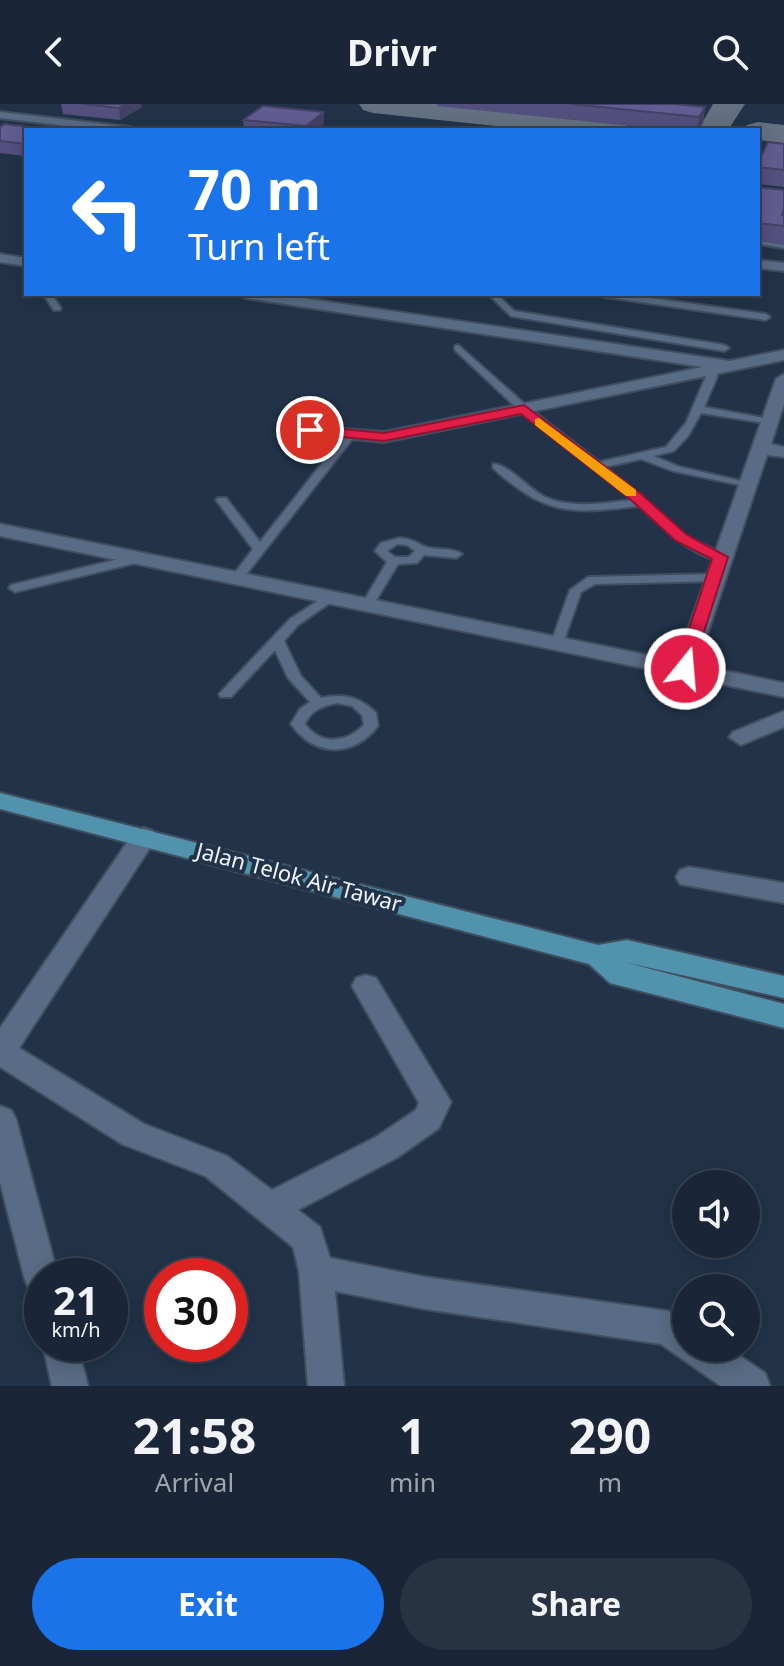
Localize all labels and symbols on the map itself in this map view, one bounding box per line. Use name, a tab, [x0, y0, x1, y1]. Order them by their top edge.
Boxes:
pin	[276, 396, 344, 464]
position arrow	[643, 627, 727, 711]
street label: Jalan Telok Air Tawar	[191, 834, 405, 918]
speed limit sign: 30	[144, 1258, 248, 1362]

